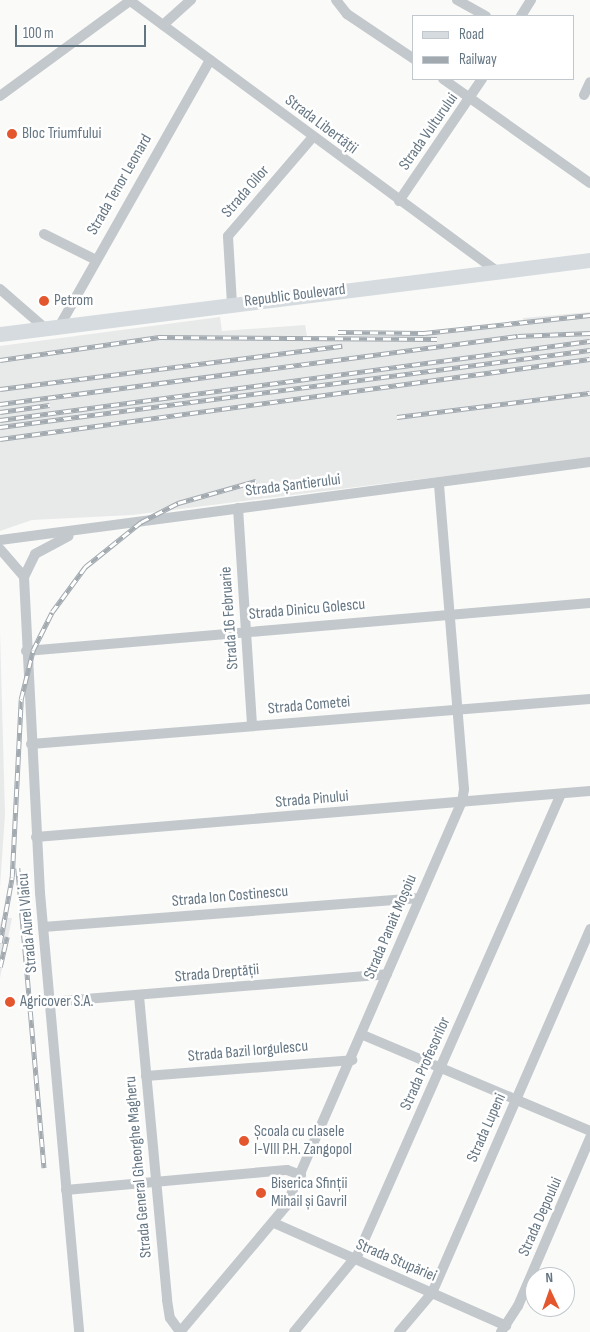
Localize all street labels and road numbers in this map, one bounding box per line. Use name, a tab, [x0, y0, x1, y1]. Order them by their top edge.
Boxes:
street label: Strada Vulturului	[395, 90, 463, 174]
street label: Strada Libertății	[281, 91, 361, 159]
street label: Strada Tenor Leonard	[83, 131, 157, 239]
street label: Strada Oilor	[218, 162, 274, 222]
street label: Republic Boulevard	[243, 280, 347, 312]
street label: Strada Șantierului	[244, 471, 342, 501]
street label: Strada 16 Februarie	[217, 566, 243, 670]
street label: Strada Dinicu Golescu	[248, 595, 366, 625]
street label: Strada Cometei	[267, 693, 351, 719]
street label: Strada Pinului	[275, 787, 349, 813]
street label: Strada Aurel Vlaicu	[14, 872, 42, 974]
street label: Strada Panait Moșoiu	[360, 872, 422, 982]
street label: Strada Ion Costinescu	[171, 882, 289, 912]
street label: Strada Dreptății	[174, 961, 260, 987]
street label: Strada Profesorilor	[397, 1014, 455, 1114]
street label: Strada Bazil Iorgulescu	[187, 1037, 309, 1067]
street label: Strada General Gheorghe Magheru	[121, 1075, 157, 1259]
street label: Strada Lupeni	[463, 1091, 511, 1165]
street label: Strada Depoului	[515, 1174, 567, 1260]
street label: Strada Stupăriei	[353, 1235, 439, 1287]

